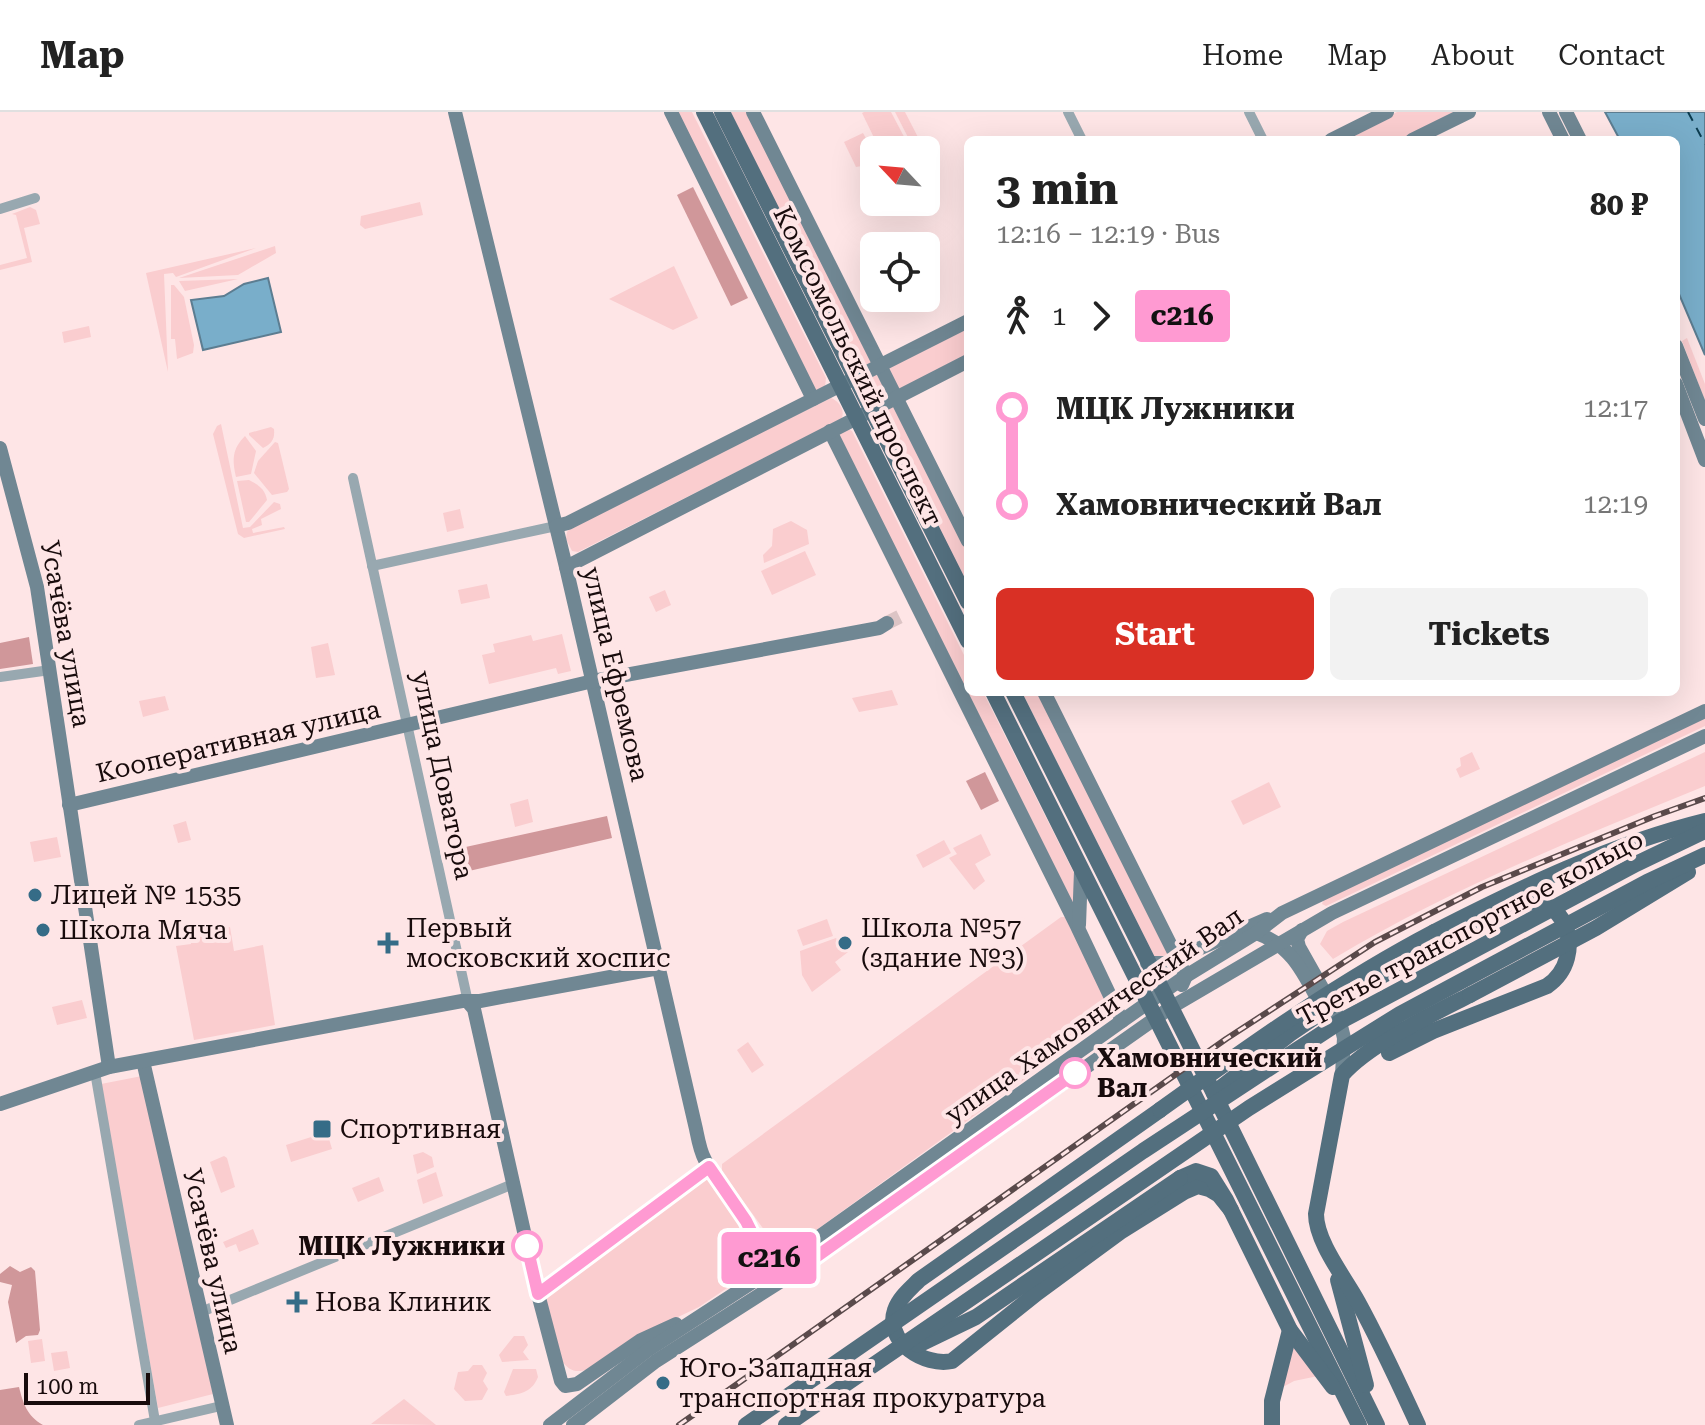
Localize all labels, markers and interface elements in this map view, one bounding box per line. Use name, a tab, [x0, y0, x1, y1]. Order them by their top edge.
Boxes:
text: Map	[40, 33, 125, 77]
text: Home	[1202, 39, 1283, 72]
text: Map	[1327, 39, 1387, 72]
text: About	[1431, 39, 1514, 72]
text: Contact	[1558, 39, 1665, 72]
north arrow	[860, 136, 940, 216]
map controls	[860, 136, 940, 312]
text: 3 min	[996, 163, 1118, 215]
text: 80 ₽	[1590, 187, 1648, 222]
street label: Комсомольский проспект	[767, 201, 949, 531]
text: 12:16 – 12:19 · Bus	[996, 219, 1220, 249]
button: locate	[860, 232, 940, 312]
icon: walk	[996, 294, 1040, 338]
icon: forward	[1079, 294, 1123, 338]
text: с216	[1151, 299, 1214, 332]
text: 1	[1052, 301, 1067, 331]
text: МЦК Лужники	[1056, 391, 1295, 426]
text: 12:17	[1583, 393, 1648, 423]
text: Хамовнический Вал	[1056, 487, 1382, 522]
text: 12:19	[1583, 489, 1648, 519]
street label: Усачёва улица	[35, 538, 97, 730]
street label: улица Ефремова	[577, 564, 655, 784]
button: Start	[996, 588, 1314, 680]
button: Tickets	[1330, 588, 1648, 680]
street label: улица Доватора	[406, 668, 480, 882]
street label: Кооперативная улица	[93, 694, 383, 788]
street label: Третье транспортное кольцо	[1292, 824, 1648, 1032]
place label: Лицей № 1535	[51, 880, 242, 910]
marker: Лицей № 1535	[26, 886, 44, 904]
street label: улица Хамовнический Вал	[939, 900, 1249, 1130]
place label: Первый московский хоспис	[406, 913, 670, 973]
place label: Школа №57 (здание №3)	[861, 913, 1024, 973]
place label: Школа Мяча	[59, 915, 227, 945]
marker: Школа Мяча	[34, 921, 52, 939]
marker: Первый московский хоспис	[377, 932, 399, 954]
marker: Школа №57 (здание №3)	[836, 934, 854, 952]
place label: Хамовнический Вал	[1097, 1042, 1322, 1104]
marker: Хамовнический Вал	[1060, 1058, 1090, 1088]
place label: Спортивная	[340, 1114, 501, 1144]
marker: Спортивная	[311, 1118, 333, 1140]
street label: Усачёва улица	[177, 1166, 249, 1356]
place label: МЦК Лужники	[298, 1231, 505, 1261]
marker: МЦК Лужники	[512, 1231, 542, 1261]
line badge: с216	[713, 1232, 825, 1284]
text: с216	[737, 1241, 801, 1274]
place label: Нова Клиник	[315, 1287, 492, 1317]
marker: Нова Клиник	[286, 1291, 308, 1313]
place label: Юго-Западная транспортная прокуратура	[679, 1353, 1046, 1413]
scale bar	[24, 1369, 150, 1405]
text: 100 m	[36, 1374, 99, 1399]
marker: Юго-Западная транспортная прокуратура	[654, 1374, 672, 1392]

